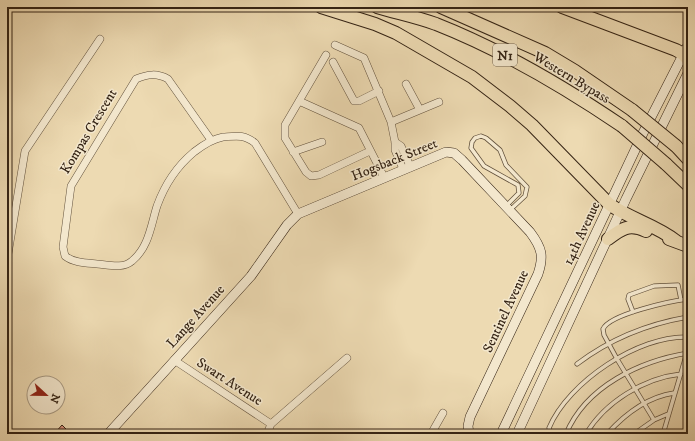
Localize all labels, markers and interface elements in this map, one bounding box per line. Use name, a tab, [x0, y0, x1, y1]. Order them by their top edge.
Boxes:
road number: N1	[493, 44, 517, 66]
street label: Western Bypass	[529, 47, 613, 108]
street label: Kompas Crescent	[56, 85, 122, 177]
street label: Hogsback Street	[349, 134, 441, 185]
street label: 14th Avenue	[559, 198, 605, 268]
street label: Sentinel Avenue	[479, 267, 533, 356]
street label: Lange Avenue	[163, 281, 229, 352]
street label: Swart Avenue	[193, 354, 266, 410]
north arrow	[26, 375, 66, 415]
text: N	[46, 392, 63, 405]

